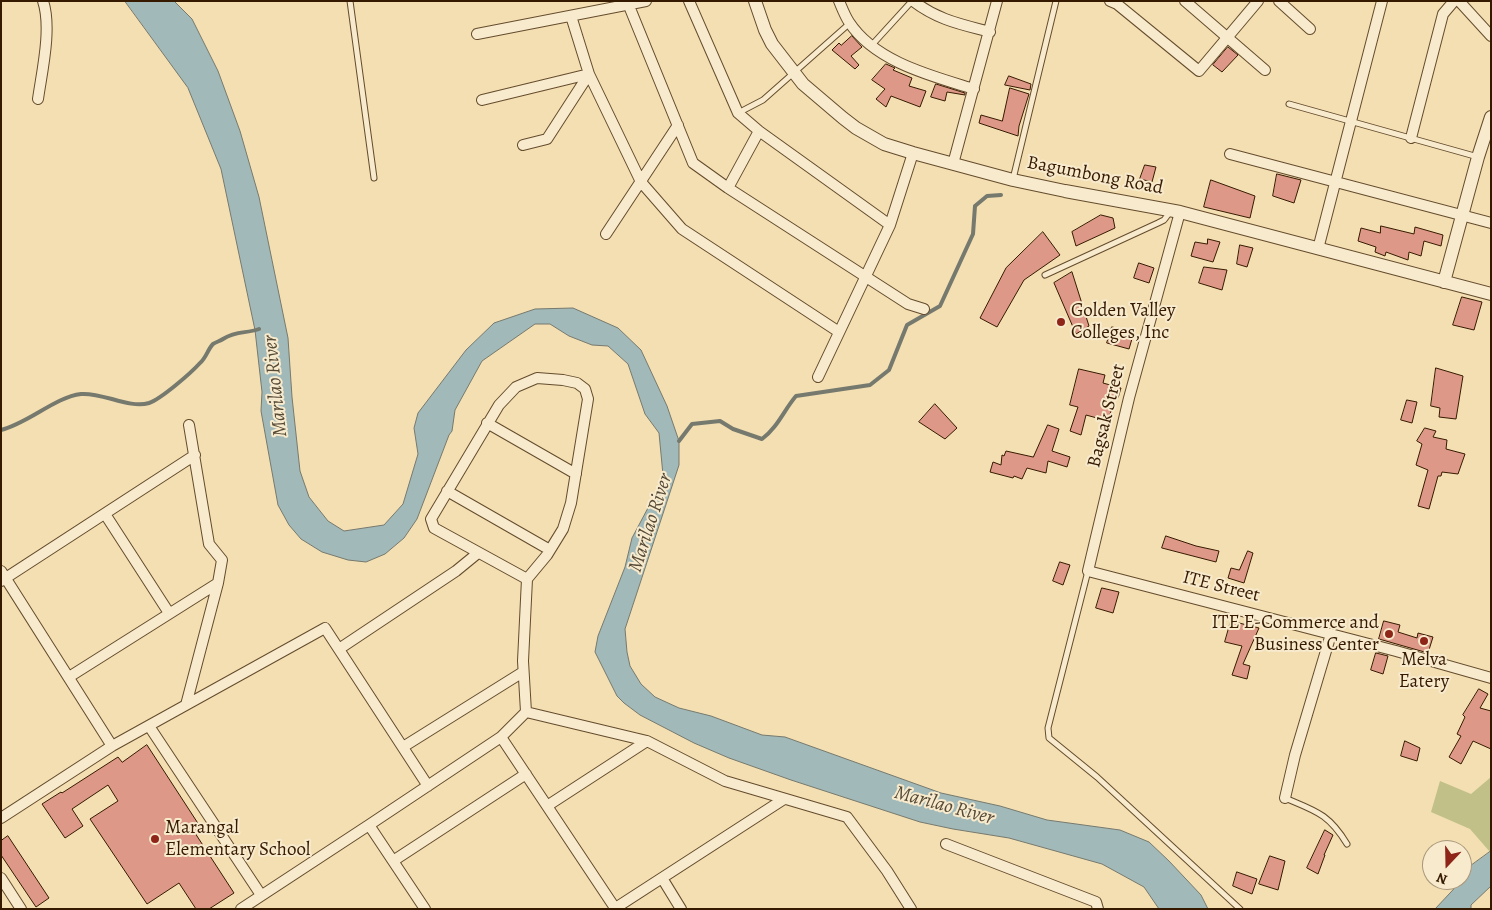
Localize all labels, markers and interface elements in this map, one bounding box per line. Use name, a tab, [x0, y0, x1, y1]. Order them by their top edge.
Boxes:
street label: Bagumbong Road	[1025, 152, 1165, 200]
place label: Golden Valley Colleges, Inc	[1071, 300, 1175, 344]
marker: Golden Valley Colleges, Inc	[1055, 316, 1067, 328]
water label: Marilao River	[259, 334, 293, 438]
street label: Bagsak Street	[1083, 362, 1131, 470]
water label: Marilao River	[624, 471, 678, 575]
street label: ITE Street	[1180, 566, 1262, 608]
place label: ITE E-Commerce and Business Center	[1212, 612, 1379, 656]
marker: ITE E-Commerce and Business Center	[1383, 628, 1395, 640]
marker: Melva Eatery	[1418, 635, 1430, 647]
place label: Melva Eatery	[1399, 649, 1449, 693]
water label: Marilao River	[892, 781, 996, 831]
place label: Marangal Elementary School	[165, 817, 310, 861]
marker: Marangal Elementary School	[149, 833, 161, 845]
north arrow	[1422, 840, 1472, 890]
text: N	[1434, 868, 1450, 889]

